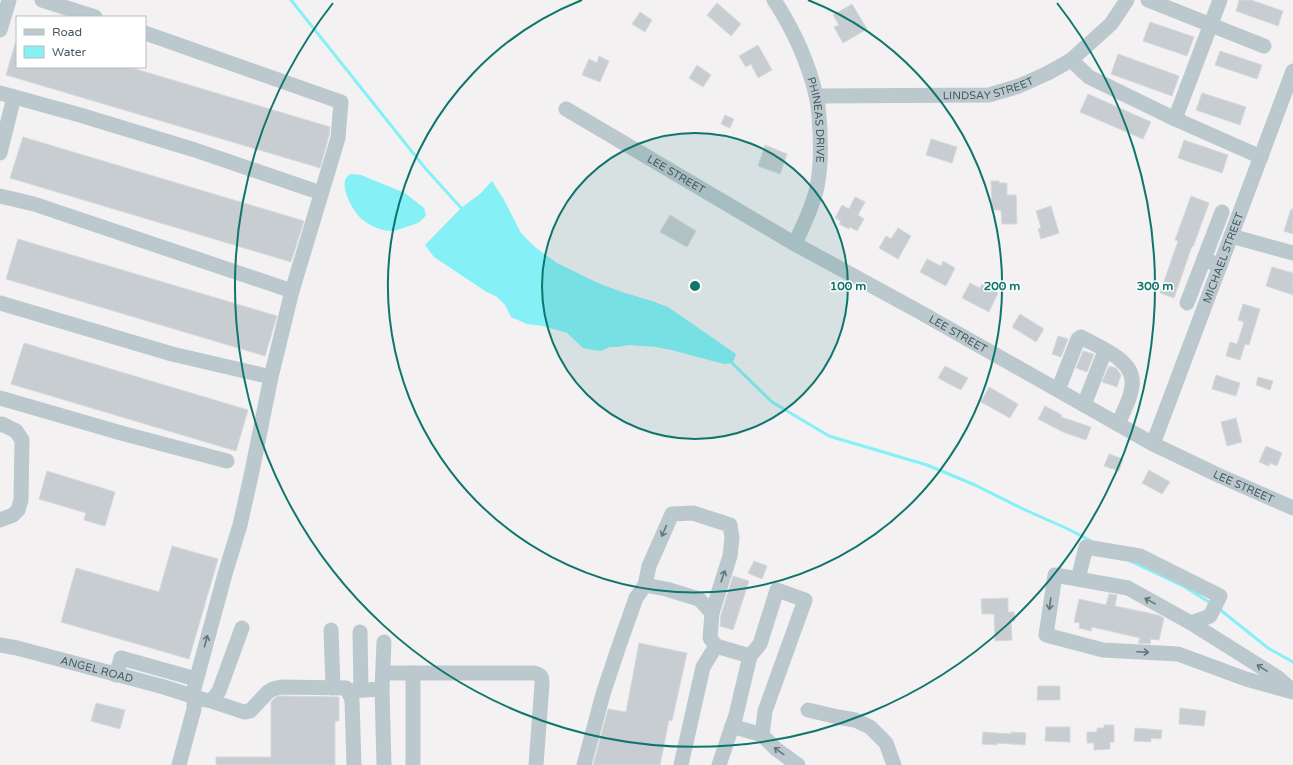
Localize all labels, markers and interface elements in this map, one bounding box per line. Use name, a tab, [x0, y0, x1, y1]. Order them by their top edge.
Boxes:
legend	[16, 16, 146, 68]
text: Road	[52, 25, 82, 39]
text: Water	[52, 45, 87, 59]
street label: LINDSAY STREET	[943, 74, 1036, 102]
street label: PHINEAS DRIVE	[805, 75, 827, 163]
street label: LEE STREET	[645, 152, 708, 196]
street label: MICHAEL STREET	[1200, 210, 1246, 305]
centre of rings	[688, 279, 702, 293]
text: 100 m	[830, 279, 866, 293]
text: 200 m	[984, 279, 1020, 293]
text: 300 m	[1137, 279, 1173, 293]
street label: LEE STREET	[927, 312, 990, 356]
street label: LEE STREET	[1211, 467, 1276, 505]
one-way arrow	[660, 524, 667, 536]
one-way arrow	[720, 570, 728, 582]
one-way arrow	[1144, 596, 1156, 604]
one-way arrow	[1046, 597, 1054, 610]
one-way arrow	[203, 635, 211, 648]
one-way arrow	[1136, 649, 1149, 656]
street label: ANGEL ROAD	[59, 653, 135, 685]
one-way arrow	[1256, 663, 1268, 671]
one-way arrow	[774, 747, 785, 755]

